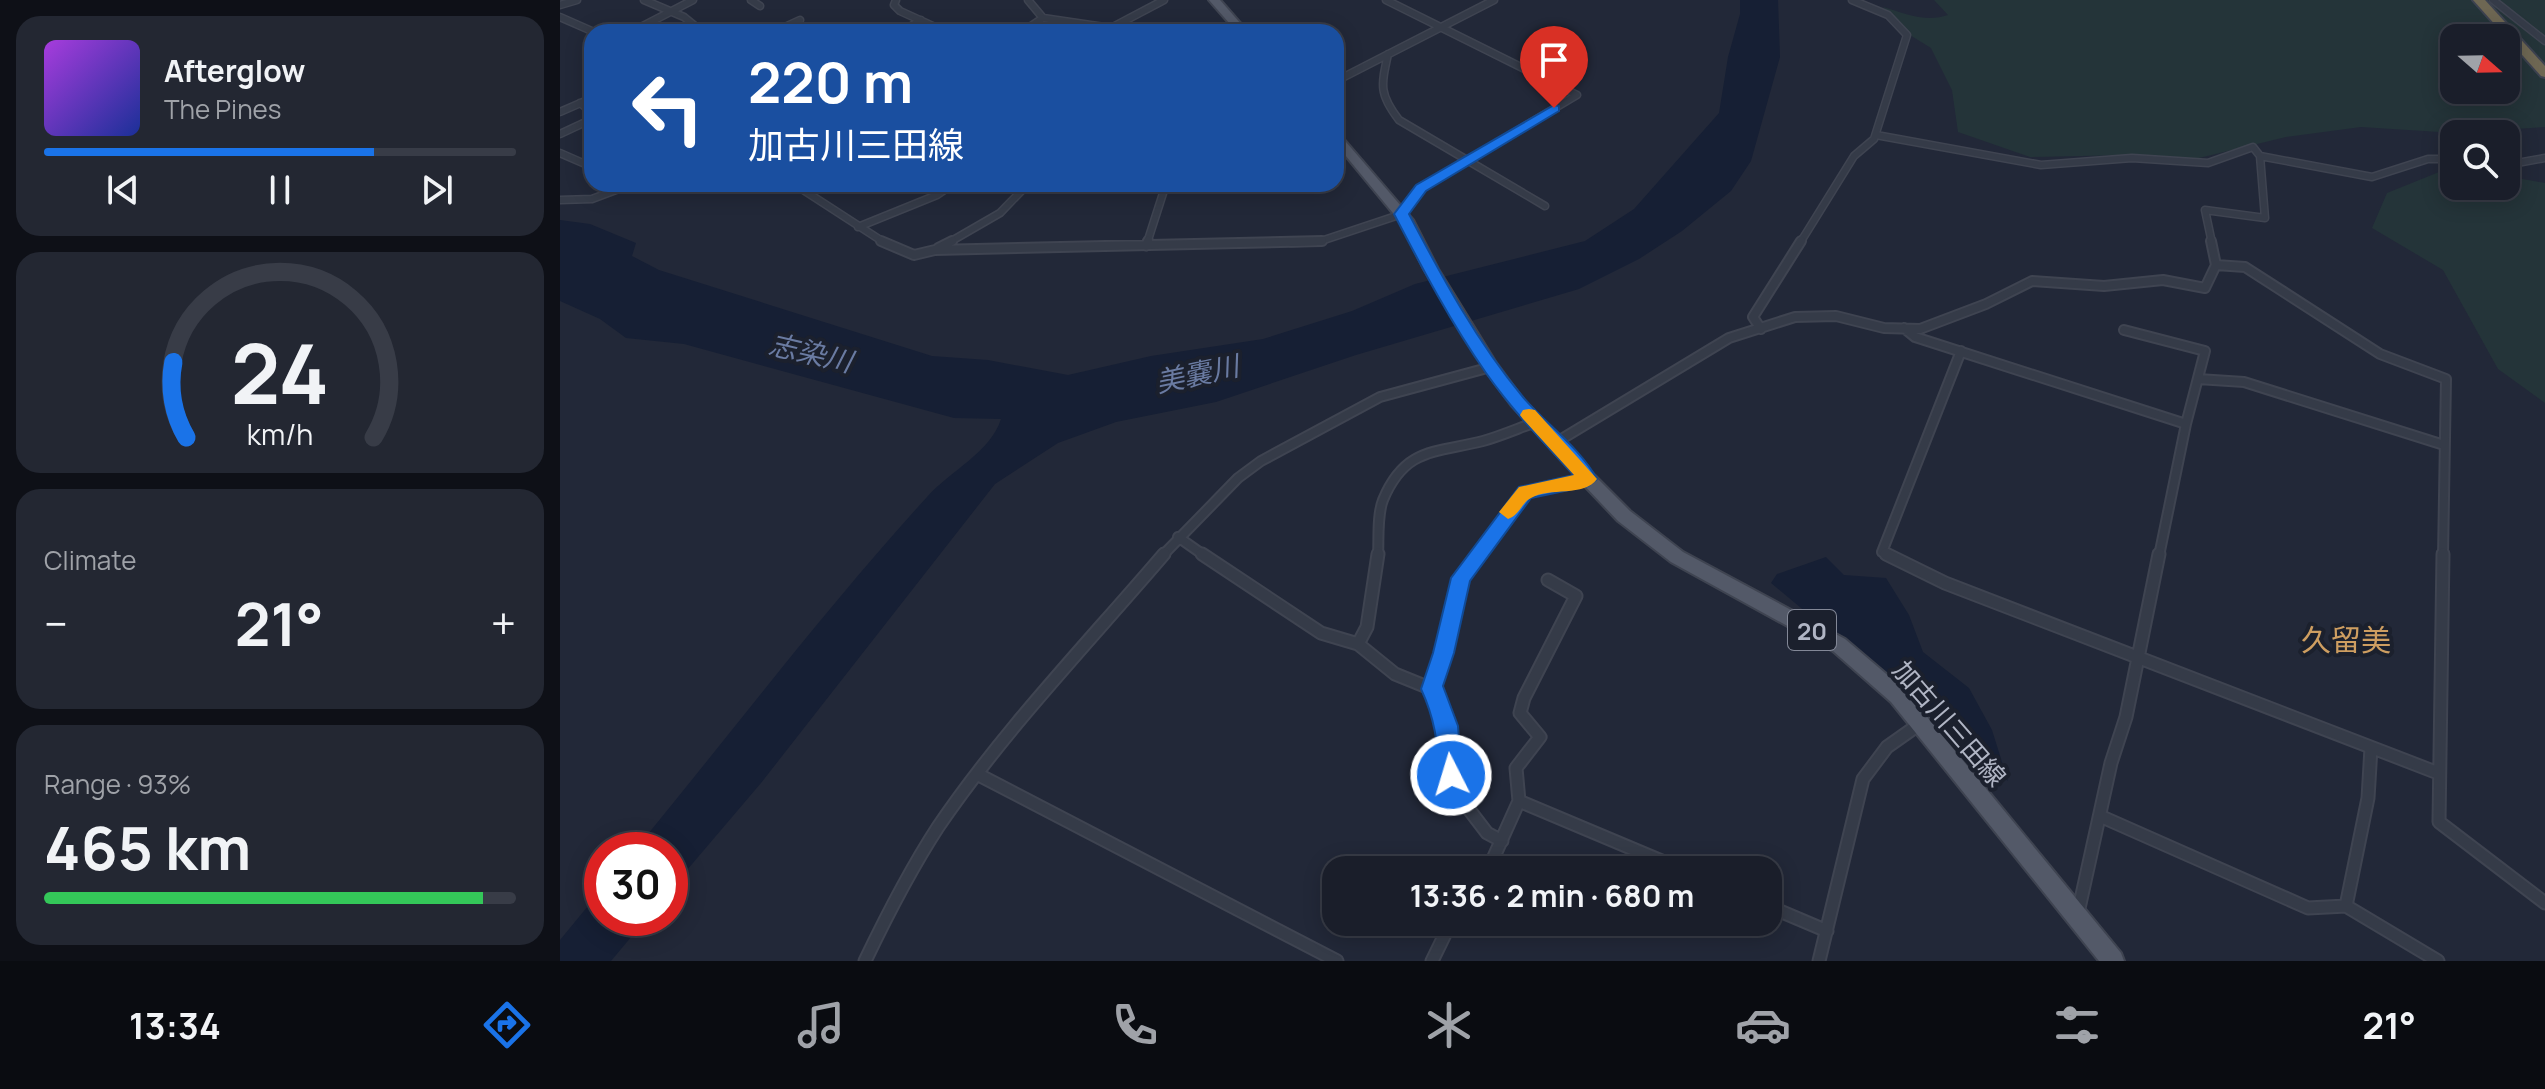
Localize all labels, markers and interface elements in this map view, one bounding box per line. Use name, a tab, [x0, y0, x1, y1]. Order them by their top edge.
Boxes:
north arrow	[2440, 24, 2520, 104]
map controls	[2440, 24, 2520, 200]
pin	[1520, 26, 1588, 108]
icon: arrive	[1532, 38, 1576, 82]
text: 220 m	[748, 43, 913, 120]
text: Afterglow	[164, 50, 305, 91]
icon: left	[616, 56, 720, 160]
text: The Pines	[164, 91, 281, 127]
text: 加古川三田線	[748, 120, 964, 169]
button: search	[2440, 120, 2520, 200]
icon: previous	[101, 168, 145, 212]
icon: pause	[258, 168, 302, 212]
icon: next	[415, 168, 459, 212]
text: 24	[231, 315, 329, 429]
water label: 志染川	[766, 324, 859, 381]
water label: 美嚢川	[1152, 345, 1245, 400]
text: km/h	[247, 416, 313, 455]
text: Climate	[44, 542, 136, 578]
text: 21°	[235, 582, 324, 664]
text: −	[44, 593, 68, 653]
text: +	[491, 593, 516, 653]
road number: 20	[1788, 610, 1836, 650]
district label: 久留美	[2301, 619, 2391, 660]
street label: 加古川三田線	[1885, 652, 2015, 794]
position arrow	[1409, 733, 1493, 817]
text: Range · 93%	[44, 766, 191, 802]
text: 465 km	[44, 806, 251, 888]
speed limit sign: 30	[584, 832, 688, 936]
text: 13:36 · 2 min · 680 m	[1410, 875, 1694, 916]
icon: directions	[479, 997, 535, 1053]
icon: music	[793, 997, 849, 1053]
icon: phone	[1107, 997, 1163, 1053]
icon: climate	[1421, 997, 1477, 1053]
icon: car	[1735, 997, 1791, 1053]
icon: filters	[2049, 997, 2105, 1053]
text: 13:34	[129, 1001, 221, 1050]
text: 21°	[2363, 1001, 2416, 1050]

